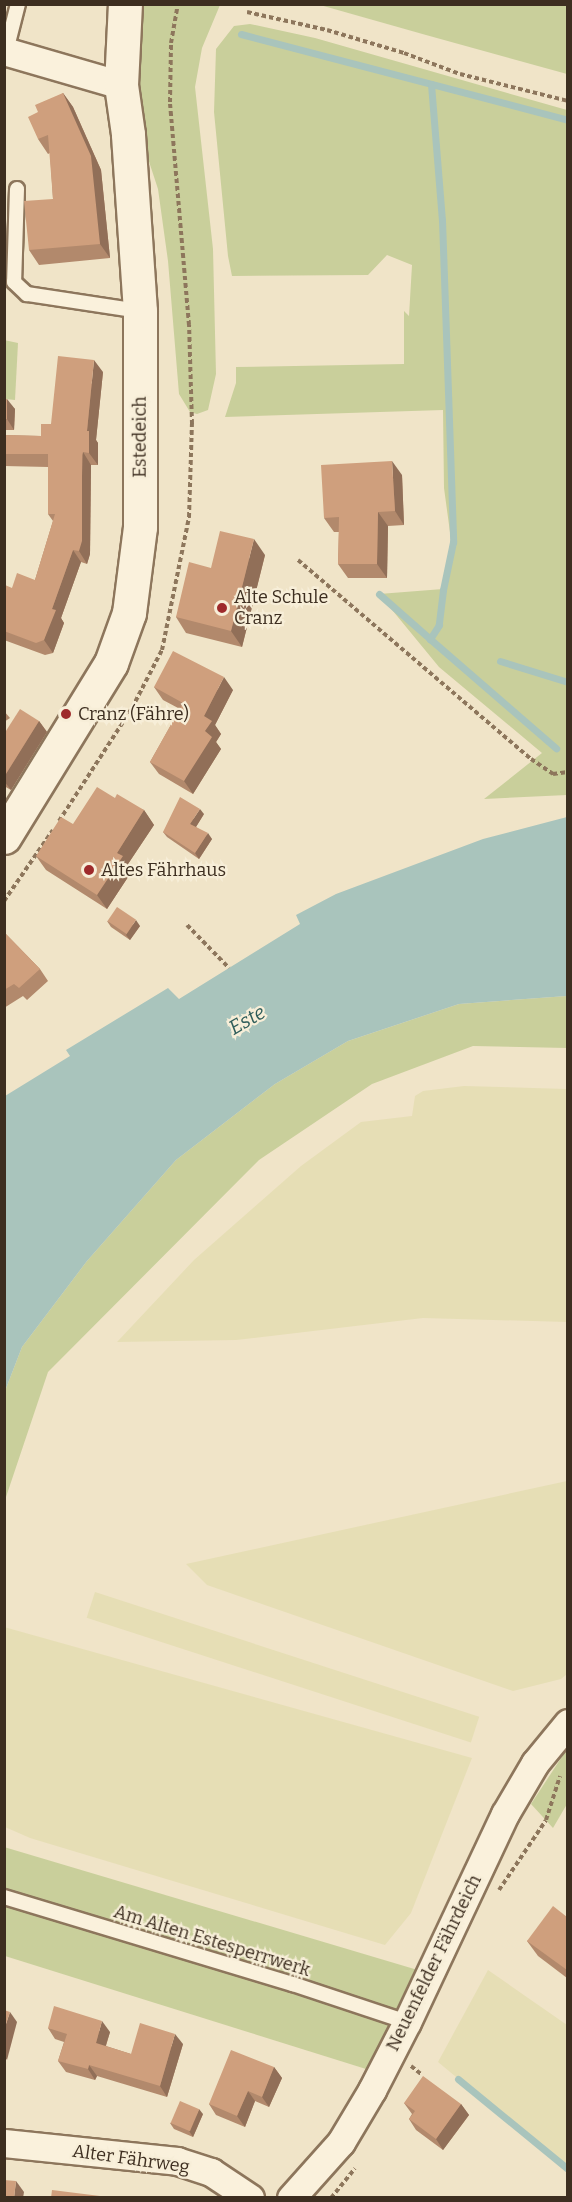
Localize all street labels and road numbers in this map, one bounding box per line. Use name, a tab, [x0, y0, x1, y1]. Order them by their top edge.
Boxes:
street label: Estedeich	[129, 396, 151, 478]
street label: Neuenfelder Fährdeich	[382, 1871, 486, 2055]
street label: Am Alten Estesperrwerk	[111, 1901, 313, 1981]
street label: Alter Fährweg	[71, 2140, 191, 2178]

